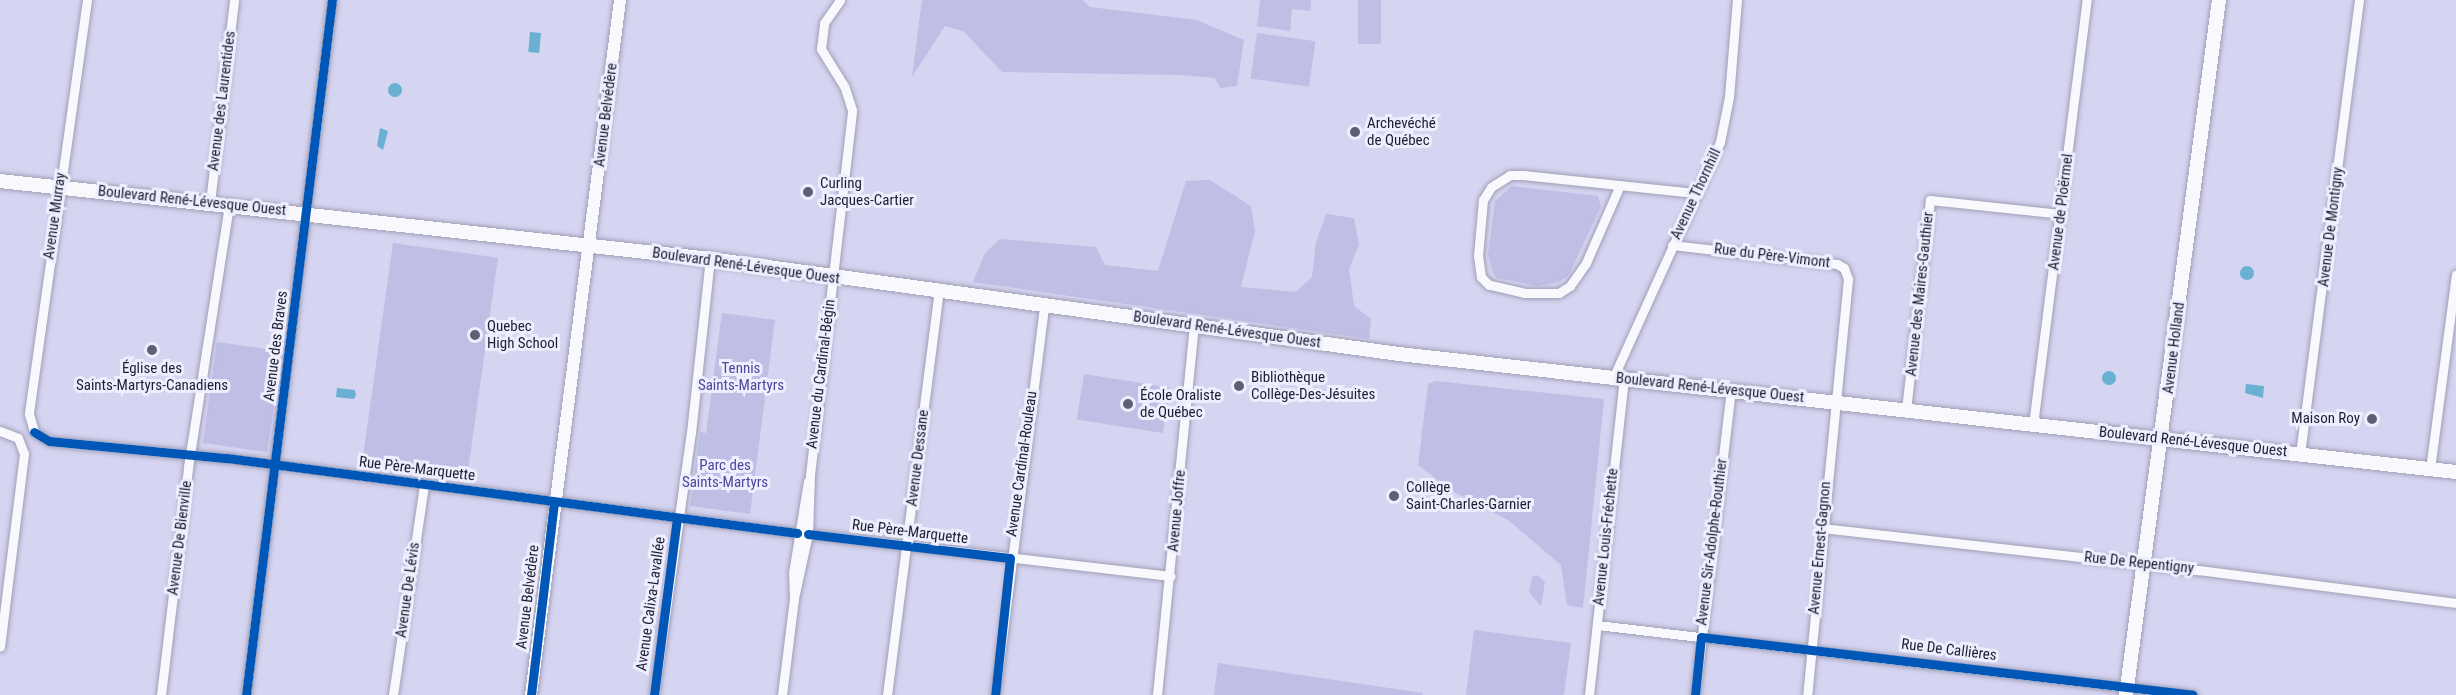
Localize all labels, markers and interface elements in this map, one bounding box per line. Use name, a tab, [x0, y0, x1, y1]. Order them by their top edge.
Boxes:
street label: Avenue des Laurentides	[204, 30, 240, 172]
street label: Avenue Belvédère	[591, 62, 621, 168]
place label: Archevéché de Québec	[1367, 114, 1436, 149]
marker: Archevéché de Québec	[1348, 125, 1362, 139]
street label: Avenue Thornhill	[1667, 146, 1725, 242]
street label: Avenue de Ploërmel	[2045, 153, 2077, 271]
street label: Avenue De Montigny	[2315, 166, 2347, 288]
street label: Avenue Murray	[40, 171, 70, 261]
place label: Curling Jacques-Cartier	[820, 174, 914, 209]
street label: Boulevard René-Lévesque Ouest	[97, 182, 287, 220]
marker: Curling Jacques-Cartier	[801, 185, 815, 199]
street label: Avenue des Maires-Gauthier	[1902, 211, 1938, 377]
street label: Rue du Père-Vimont	[1713, 240, 1831, 272]
street label: Boulevard René-Lévesque Ouest	[651, 244, 841, 288]
street label: Avenue des Braves	[260, 290, 292, 402]
street label: Avenue du Cardinal-Bégin	[803, 298, 839, 450]
street label: Avenue Holland	[2159, 301, 2189, 395]
street label: Boulevard René-Lévesque Ouest	[1132, 308, 1322, 352]
place label: Quebec High School	[487, 317, 558, 352]
marker: Quebec High School	[468, 328, 482, 342]
marker: Église des Saints-Martyrs-Canadiens	[145, 343, 159, 357]
place label: Église des Saints-Martyrs-Canadiens	[76, 359, 228, 394]
park label: Tennis Saints-Martyrs	[698, 359, 784, 394]
place label: Bibliothèque Collège-Des-Jésuites	[1251, 368, 1375, 403]
street label: Boulevard René-Lévesque Ouest	[1615, 369, 1805, 407]
marker: Bibliothèque Collège-Des-Jésuites	[1232, 379, 1246, 393]
place label: École Oraliste de Québec	[1140, 386, 1221, 421]
street label: Avenue Cardinal-Rouleau	[1003, 390, 1041, 538]
marker: École Oraliste de Québec	[1121, 397, 1135, 411]
street label: Avenue Dessane	[903, 409, 933, 507]
place label: Maison Roy	[2291, 410, 2360, 428]
marker: Maison Roy	[2365, 412, 2379, 426]
street label: Boulevard René-Lévesque Ouest	[2098, 423, 2288, 461]
street label: Rue Père-Marquette	[358, 453, 476, 485]
park label: Parc des Saints-Martyrs	[682, 456, 768, 491]
street label: Avenue Sir-Adolphe-Routhier	[1693, 457, 1731, 627]
street label: Avenue Louis-Fréchette	[1590, 467, 1622, 607]
street label: Avenue Joffre	[1164, 469, 1190, 553]
place label: Collège Saint-Charles-Garnier	[1406, 478, 1531, 513]
street label: Avenue De Bienville	[164, 480, 196, 596]
street label: Avenue Ernest-Gagnon	[1805, 481, 1835, 615]
marker: Collège Saint-Charles-Garnier	[1387, 489, 1401, 503]
street label: Rue Père-Marquette	[851, 516, 969, 548]
street label: Avenue Calixa-Lavallée	[633, 536, 669, 672]
street label: Avenue De Lévis	[392, 541, 424, 639]
street label: Avenue Belvédère	[513, 544, 543, 650]
street label: Rue De Repentigny	[2083, 548, 2195, 578]
street label: Rue De Callières	[1900, 635, 1998, 665]

